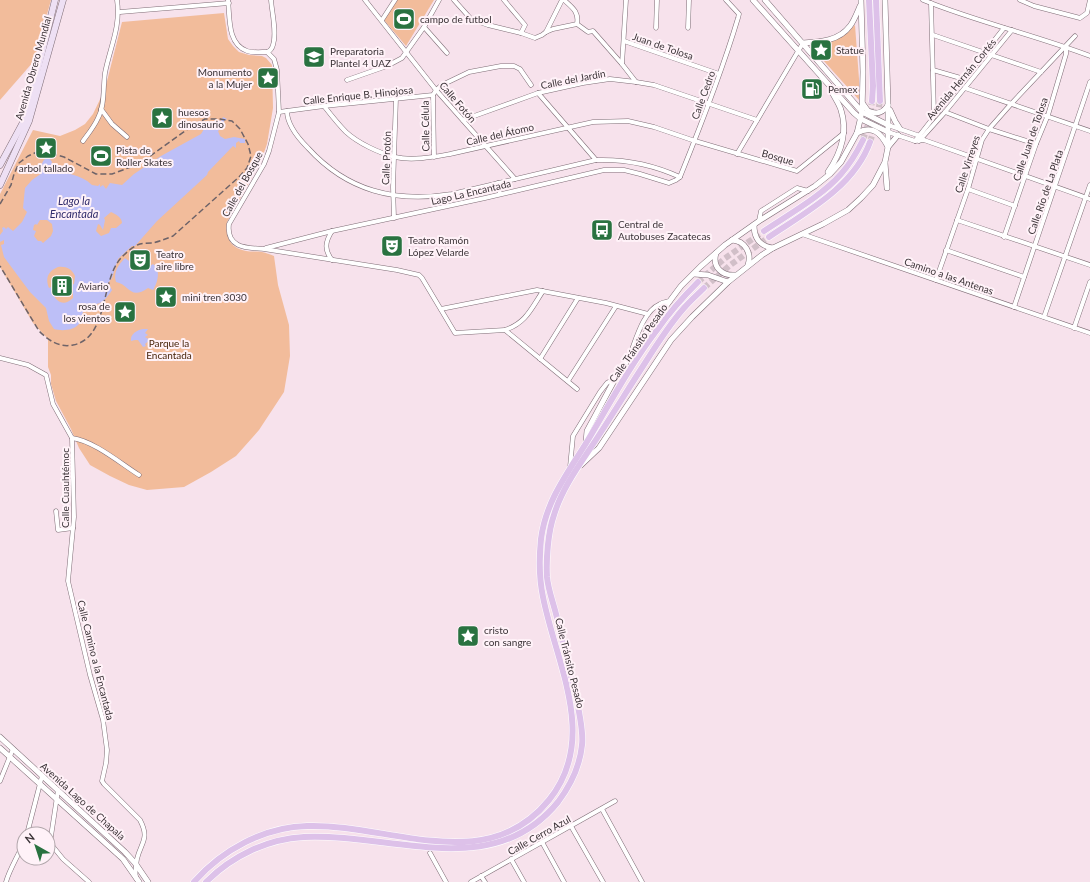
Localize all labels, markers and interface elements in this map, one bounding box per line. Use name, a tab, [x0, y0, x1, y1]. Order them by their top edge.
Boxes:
sports icon: campo de futbol	[391, 6, 417, 32]
place label: campo de futbol	[420, 13, 492, 25]
street label: Avenida Obrero Mundial	[12, 15, 54, 121]
street label: Juan de Tolosa	[631, 30, 695, 62]
street label: Avenida Hernán Cortés	[924, 36, 998, 122]
place icon: Statue	[808, 37, 834, 63]
school or university icon: Preparatoria Plantel 4 UAZ	[301, 44, 327, 70]
place label: Statue	[836, 44, 864, 56]
place label: Preparatoria Plantel 4 UAZ	[330, 45, 391, 69]
place icon: Monumento a la Mujer	[255, 65, 281, 91]
place label: Monumento a la Mujer	[198, 66, 252, 90]
street label: Calle del Jardín	[540, 67, 606, 91]
street label: Calle Cedro	[689, 69, 717, 121]
fuel station icon: Pemex	[799, 76, 825, 102]
street label: Calle Fotón	[437, 79, 479, 125]
street label: Calle Enrique B. Hinojosa	[302, 83, 414, 107]
place label: Pemex	[828, 83, 857, 95]
street label: Calle Juan de Tolosa	[1010, 96, 1050, 182]
street label: Calle Célula	[419, 100, 431, 152]
place icon: huesos dinosaurio	[149, 105, 175, 131]
place label: huesos dinosaurio	[178, 106, 224, 130]
street label: Calle del Átomo	[465, 120, 535, 148]
street label: Calle Protón	[379, 131, 393, 185]
street label: Calle Virreyes	[952, 134, 982, 194]
place icon: arbol tallado	[33, 135, 59, 161]
sports icon: Pista de Roller Skates	[88, 143, 114, 169]
place label: Pista de Roller Skates	[116, 144, 172, 168]
street label: Bosque	[761, 147, 795, 167]
street label: Calle Río de La Plata	[1025, 148, 1065, 236]
street label: Calle del Bosque	[219, 149, 265, 219]
place label: arbol tallado	[19, 162, 73, 174]
street label: Lago La Encantada	[430, 177, 512, 207]
water label: Lago la Encantada	[50, 194, 99, 220]
bus stop icon: Central de Autobuses Zacatecas	[589, 217, 615, 243]
place label: Central de Autobuses Zacatecas	[618, 218, 711, 242]
theatre icon: Teatro Ramón López Velarde	[379, 233, 405, 259]
place label: Teatro Ramón López Velarde	[408, 234, 469, 258]
theatre icon: Teatro aire libre	[127, 247, 153, 273]
place label: Teatro aire libre	[156, 248, 194, 272]
street label: Camino a las Antenas	[903, 255, 995, 297]
building icon: Aviario	[49, 273, 75, 299]
place label: Aviario	[78, 280, 109, 292]
place icon: mini tren 3030	[153, 284, 179, 310]
place label: mini tren 3030	[182, 291, 247, 303]
place icon: rosa de los vientos	[112, 299, 138, 325]
place label: rosa de los vientos	[63, 300, 110, 324]
street label: Calle Tránsito Pesado	[606, 301, 670, 385]
park label: Parque la Encantada	[146, 337, 192, 361]
street label: Calle Cuauhtémoc	[59, 448, 71, 528]
street label: Calle Camino a la Encantada	[75, 599, 117, 721]
street label: Calle Tránsito Pesado	[553, 616, 587, 710]
place icon: cristo con sangre	[455, 623, 481, 649]
place label: cristo con sangre	[484, 624, 531, 648]
street label: Avenida Lago de Chapala	[38, 760, 128, 842]
street label: Calle Cerro Azul	[505, 813, 573, 857]
north arrow	[16, 826, 56, 866]
text: N	[22, 830, 37, 846]

